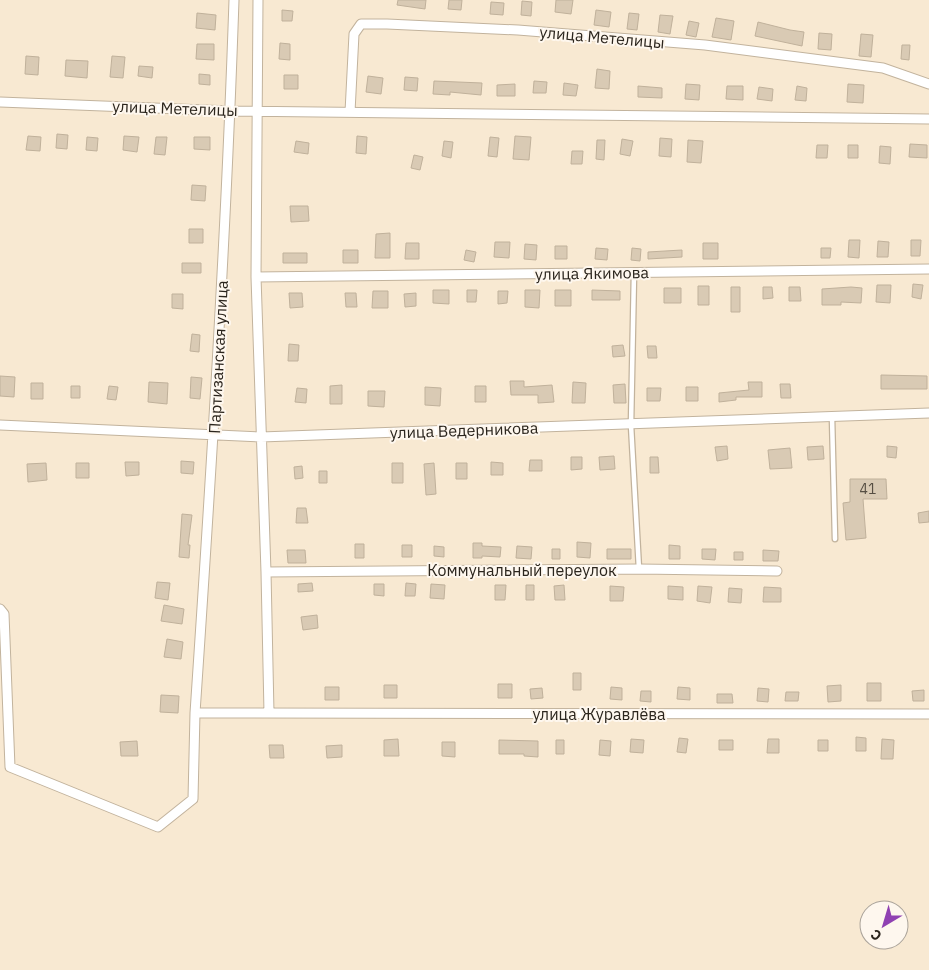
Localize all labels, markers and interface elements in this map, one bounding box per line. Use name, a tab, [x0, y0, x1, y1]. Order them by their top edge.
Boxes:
street label: улица Метелицы	[539, 22, 665, 52]
street label: улица Метелицы	[112, 96, 238, 120]
street label: улица Якимова	[535, 262, 650, 284]
street label: Партизанская улица	[204, 279, 232, 434]
street label: улица Ведерникова	[389, 417, 539, 443]
house number: 41	[860, 480, 876, 498]
street label: Коммунальный переулок	[427, 560, 617, 580]
street label: улица Журавлёва	[532, 704, 666, 724]
north arrow	[859, 900, 909, 950]
text: С	[867, 925, 885, 945]

